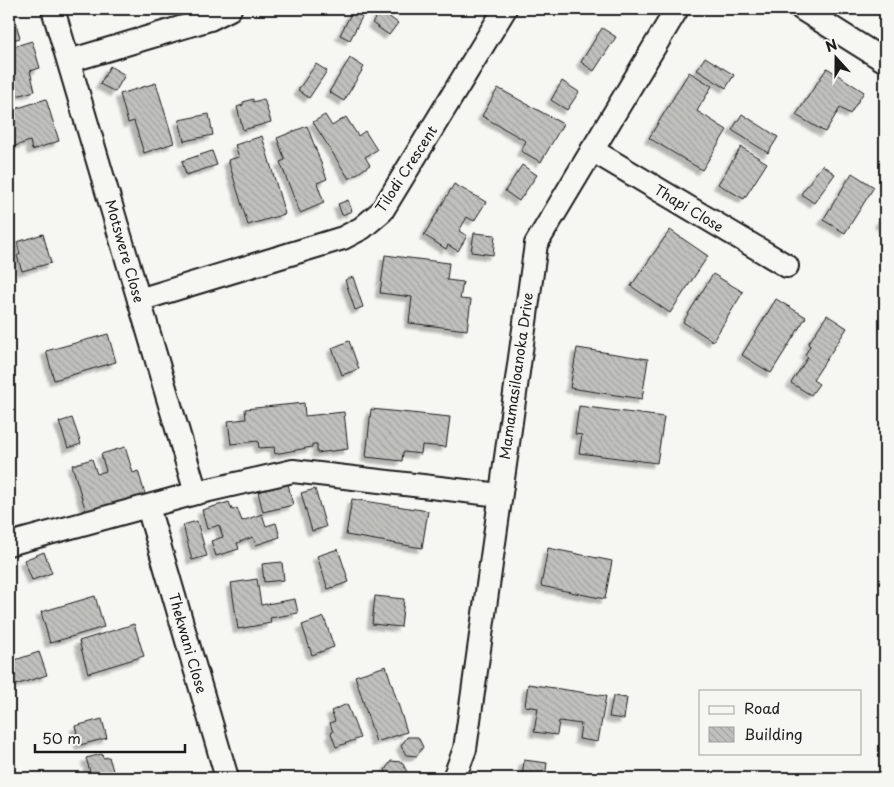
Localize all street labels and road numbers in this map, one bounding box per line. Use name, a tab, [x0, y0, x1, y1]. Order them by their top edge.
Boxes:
street label: Tilodi Crescent	[370, 121, 442, 217]
street label: Thapi Close	[650, 179, 728, 237]
street label: Motswere Close	[100, 197, 150, 305]
street label: Mamamasiloanoka Drive	[494, 291, 538, 461]
street label: Thekwani Close	[164, 590, 212, 696]

